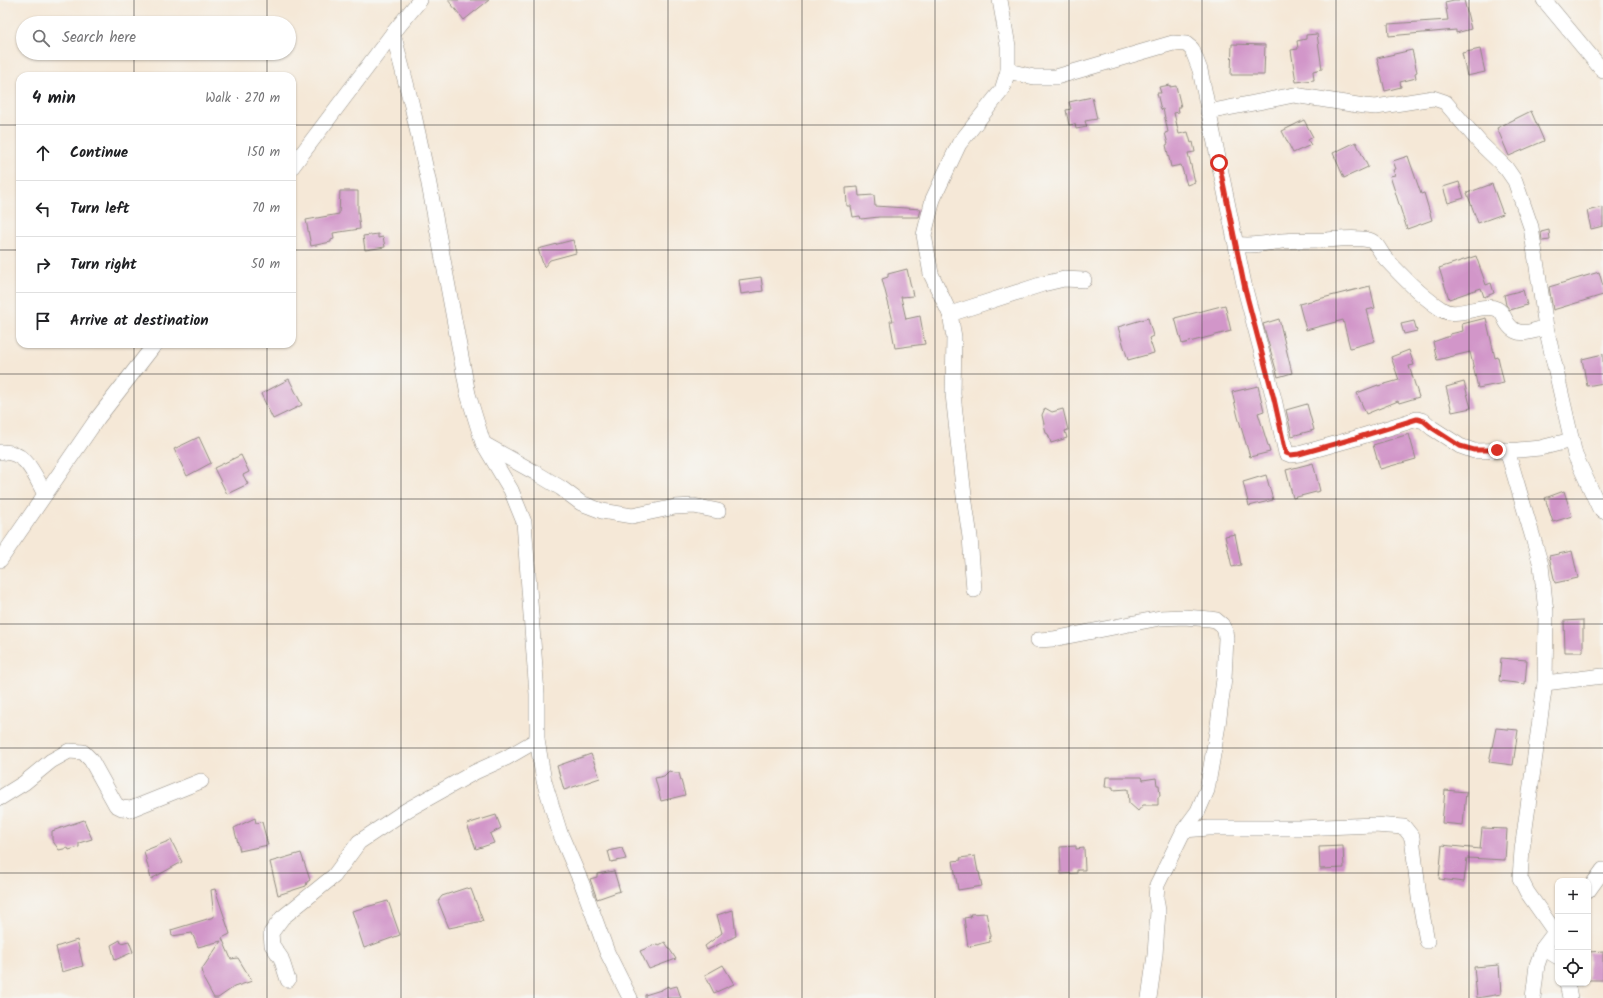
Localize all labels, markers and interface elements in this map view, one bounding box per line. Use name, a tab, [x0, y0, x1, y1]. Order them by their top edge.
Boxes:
search box	[16, 16, 296, 60]
text: Search here	[62, 26, 136, 50]
icon: search	[30, 27, 52, 49]
text: 4 min	[32, 85, 76, 112]
text: Walk · 270 m	[205, 88, 280, 109]
text: Continue	[70, 141, 128, 165]
icon: ahead	[32, 142, 54, 164]
text: 150 m	[247, 142, 280, 163]
route start	[1210, 154, 1228, 172]
text: Turn left	[70, 197, 130, 221]
icon: left	[32, 198, 54, 220]
text: 70 m	[252, 198, 280, 219]
text: Turn right	[70, 253, 137, 277]
icon: right	[32, 254, 54, 276]
text: 50 m	[251, 254, 280, 275]
text: Arrive at destination	[70, 309, 209, 333]
icon: arrive	[32, 310, 54, 332]
route end	[1488, 441, 1506, 459]
map controls	[1555, 878, 1591, 986]
button: +	[1555, 878, 1591, 914]
button: −	[1555, 914, 1591, 950]
button: locate	[1555, 950, 1591, 986]

